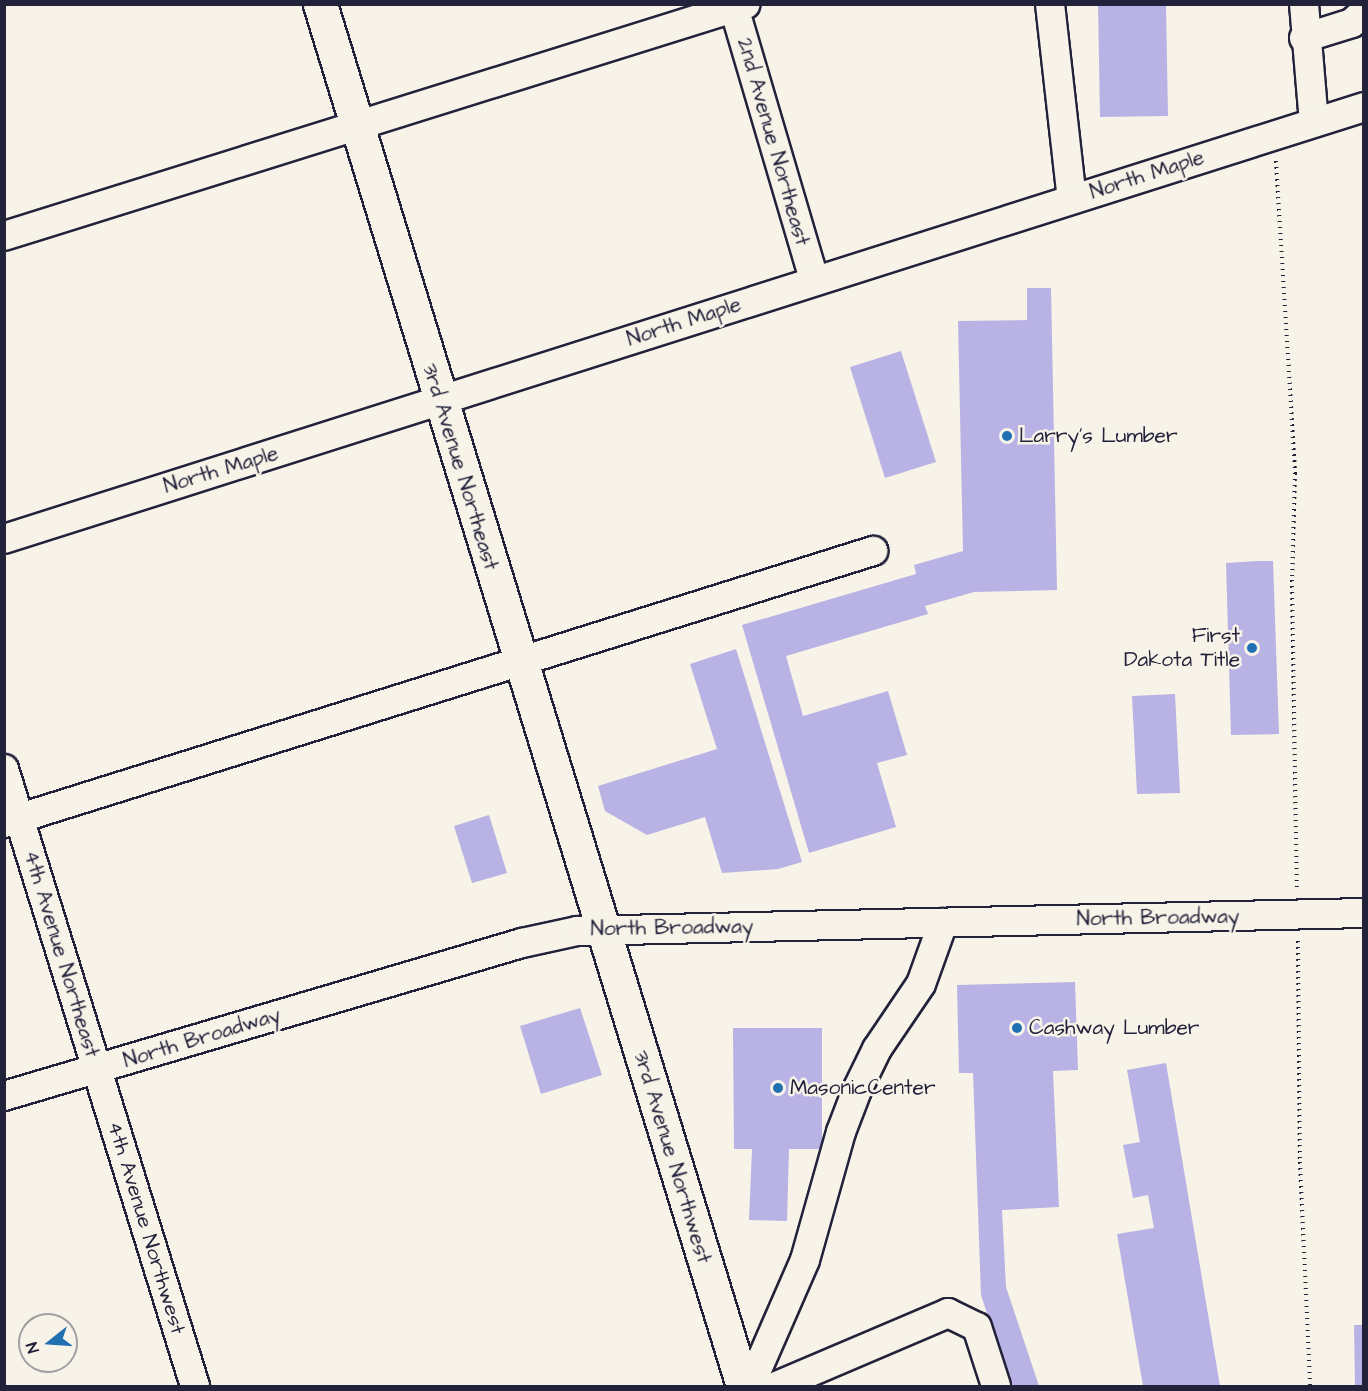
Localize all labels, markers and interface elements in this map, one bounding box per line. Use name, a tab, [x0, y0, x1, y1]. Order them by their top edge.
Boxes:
street label: 2nd Avenue Northeast	[731, 35, 815, 249]
street label: North Maple	[1087, 145, 1207, 205]
street label: North Maple	[624, 292, 744, 352]
street label: 3rd Avenue Northeast	[417, 361, 503, 573]
place label: Larry's Lumber	[1019, 423, 1178, 449]
marker: Larry's Lumber	[1000, 429, 1014, 443]
street label: North Maple	[161, 441, 281, 499]
place label: First Dakota Title	[1124, 623, 1240, 673]
marker: First Dakota Title	[1245, 641, 1259, 655]
street label: 4th Avenue Northeast	[18, 848, 104, 1060]
street label: North Broadway	[1076, 904, 1240, 932]
street label: North Broadway	[590, 914, 754, 942]
street label: North Broadway	[120, 1002, 284, 1074]
place label: Cashway Lumber	[1029, 1015, 1199, 1041]
marker: Cashway Lumber	[1010, 1021, 1024, 1035]
street label: 3rd Avenue Northwest	[628, 1048, 716, 1266]
place label: MasonicCenter	[790, 1075, 936, 1101]
marker: MasonicCenter	[771, 1081, 785, 1095]
street label: 4th Avenue Northwest	[102, 1119, 190, 1337]
north arrow	[18, 1313, 78, 1373]
text: N	[21, 1340, 45, 1356]

